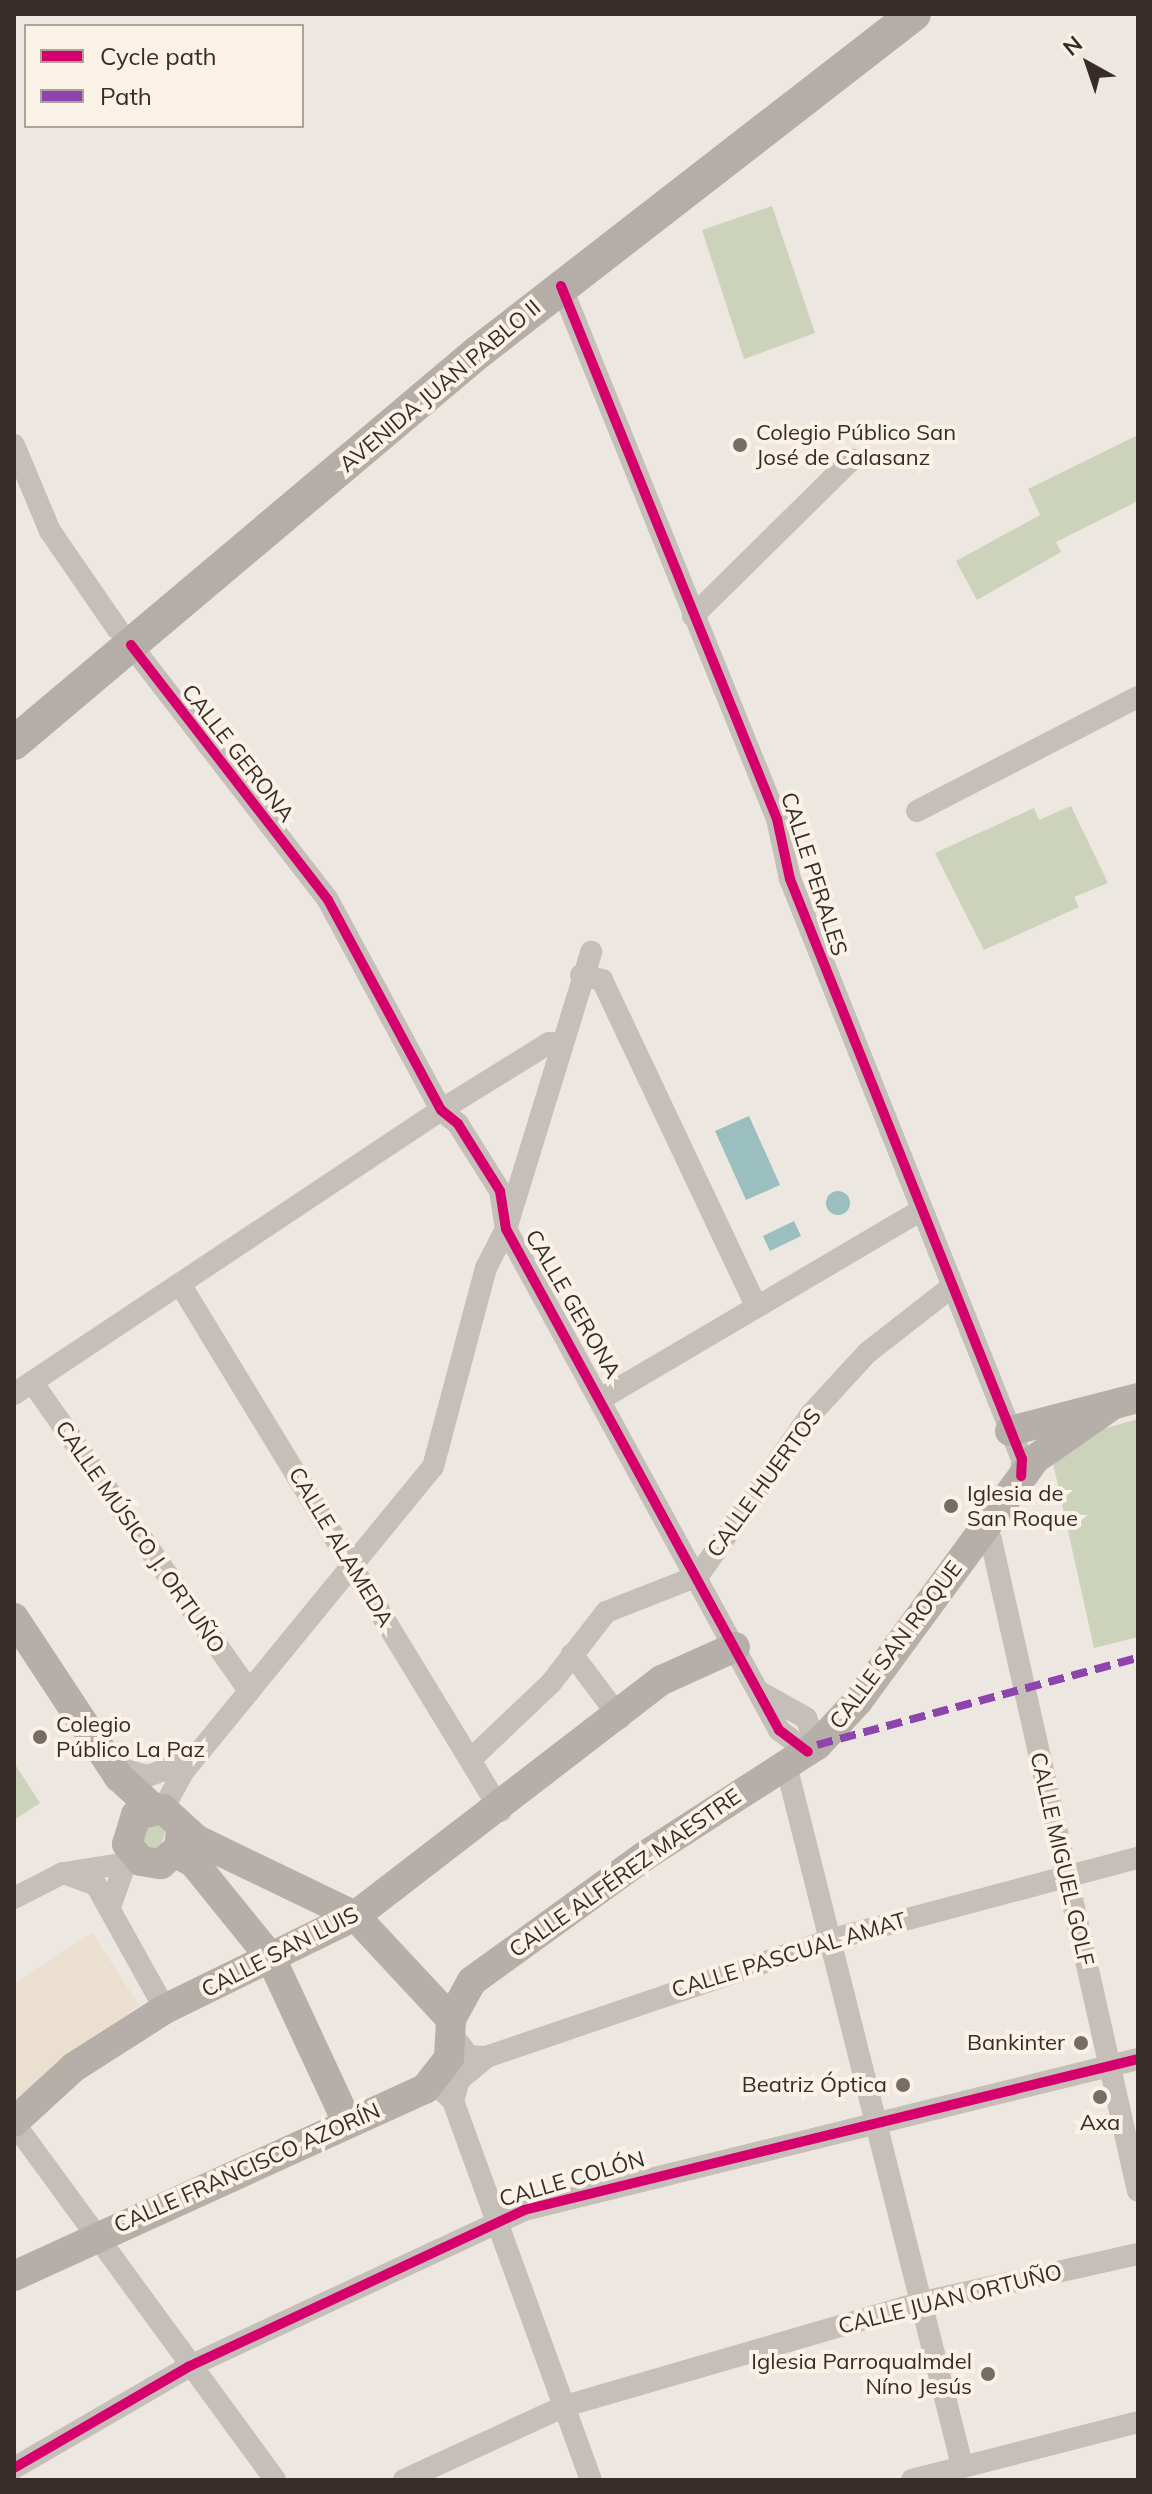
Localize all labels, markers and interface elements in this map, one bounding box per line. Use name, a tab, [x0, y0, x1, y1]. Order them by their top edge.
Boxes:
legend	[24, 24, 304, 128]
north arrow	[1048, 24, 1128, 104]
text: N	[1057, 30, 1088, 62]
text: Cycle path	[100, 41, 217, 71]
text: Path	[100, 81, 152, 111]
street label: AVENIDA JUAN PABLO II	[334, 294, 546, 478]
place label: Colegio Público San José de Calasanz	[756, 419, 956, 470]
marker: Colegio Público San José de Calasanz	[731, 436, 749, 454]
street label: CALLE GERONA	[176, 679, 300, 827]
street label: CALLE PERALES	[775, 789, 853, 959]
street label: CALLE GERONA	[520, 1225, 626, 1383]
street label: CALLE HUERTOS	[701, 1404, 827, 1562]
street label: CALLE MÚSICO J. ORTUÑO	[50, 1416, 230, 1658]
street label: CALLE ALAMEDA	[283, 1462, 399, 1632]
place label: Iglesia de San Roque	[967, 1480, 1078, 1532]
marker: Iglesia de San Roque	[942, 1497, 960, 1515]
street label: CALLE SAN ROQUE	[824, 1556, 968, 1734]
place label: Colegio Público La Paz	[56, 1711, 205, 1762]
marker: Colegio Público La Paz	[31, 1728, 49, 1746]
street label: CALLE MIGUEL GOLF	[1025, 1750, 1099, 1968]
street label: CALLE ALFÉREZ MAESTRE	[504, 1783, 746, 1963]
street label: CALLE SAN LUIS	[197, 1901, 363, 2003]
street label: CALLE PASCUAL AMAT	[669, 1907, 909, 2003]
place label: Bankinter	[967, 2030, 1065, 2056]
marker: Bankinter	[1072, 2034, 1090, 2052]
place label: Beatriz Óptica	[742, 2072, 887, 2098]
marker: Beatriz Óptica	[894, 2076, 912, 2094]
marker: Axa	[1091, 2088, 1109, 2106]
street label: CALLE FRANCISCO AZORÍN	[110, 2097, 384, 2239]
place label: Axa	[1080, 2110, 1120, 2136]
street label: CALLE COLÓN	[496, 2146, 648, 2212]
street label: CALLE JUAN ORTUÑO	[835, 2258, 1065, 2340]
place label: Iglesia Parroqualmdel Níno Jesús	[751, 2348, 972, 2400]
marker: Iglesia Parroqualmdel Níno Jesús	[979, 2365, 997, 2383]

